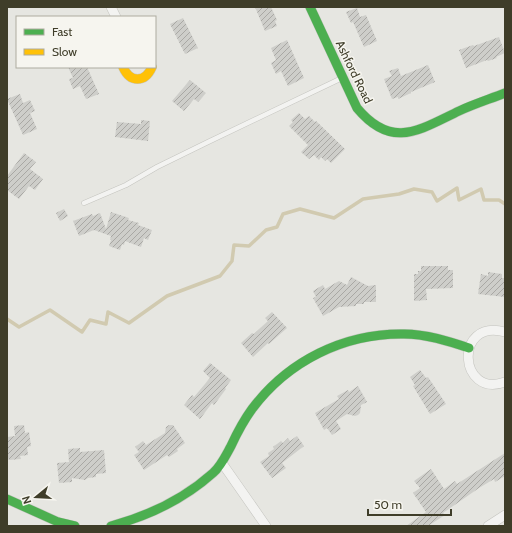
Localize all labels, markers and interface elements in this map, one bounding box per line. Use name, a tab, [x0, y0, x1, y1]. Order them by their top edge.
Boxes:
legend	[16, 16, 156, 68]
text: Fast	[52, 24, 72, 39]
street label: Ashford Road	[333, 38, 376, 106]
text: Slow	[52, 44, 77, 59]
north arrow	[16, 477, 56, 517]
scale bar	[368, 491, 451, 517]
text: N	[19, 494, 34, 506]
text: 50 m	[374, 497, 402, 512]

